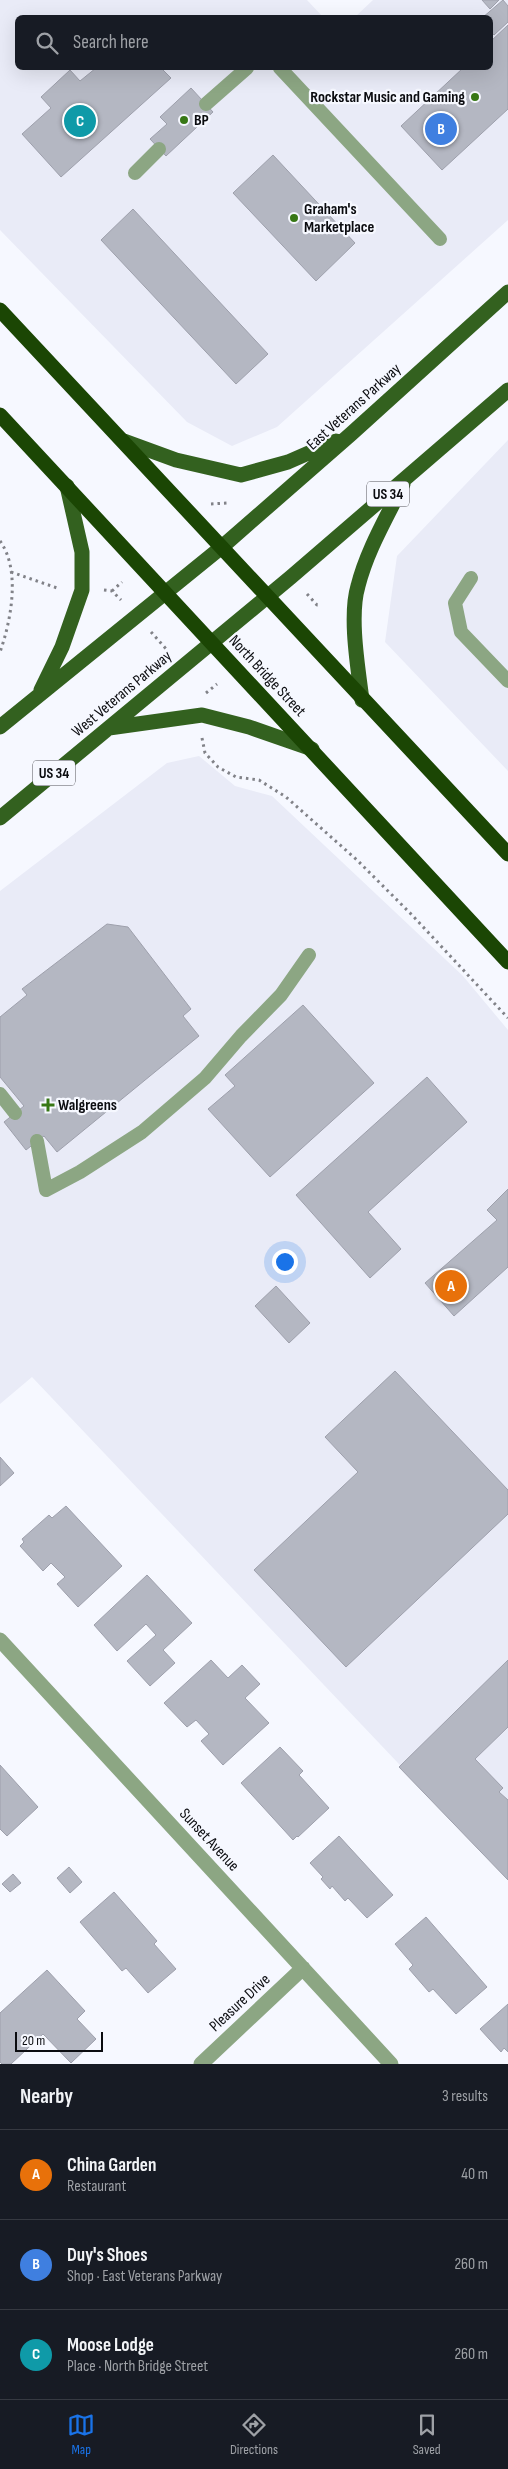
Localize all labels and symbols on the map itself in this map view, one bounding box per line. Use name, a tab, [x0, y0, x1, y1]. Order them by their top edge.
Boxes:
place label: Rockstar Music and Gaming	[310, 88, 465, 107]
marker: Rockstar Music and Gaming	[469, 91, 481, 103]
pin: C	[64, 102, 96, 140]
pin: B	[425, 110, 457, 148]
place label: BP	[194, 111, 209, 130]
marker: BP	[178, 114, 190, 126]
place label: Graham's Marketplace	[304, 200, 375, 237]
marker: Graham's Marketplace	[288, 212, 300, 224]
street label: East Veterans Parkway	[303, 360, 405, 454]
road number: US 34	[367, 482, 409, 506]
street label: North Bridge Street	[224, 631, 310, 721]
street label: West Veterans Parkway	[68, 647, 176, 741]
road number: US 34	[33, 760, 75, 786]
place label: Walgreens	[58, 1096, 117, 1115]
marker: Walgreens	[42, 1099, 54, 1111]
your location	[272, 1249, 298, 1275]
pin: A	[435, 1267, 467, 1305]
street label: Sunset Avenue	[175, 1805, 243, 1875]
street label: Pleasure Drive	[206, 1970, 274, 2036]
scale bar	[15, 2029, 102, 2052]

